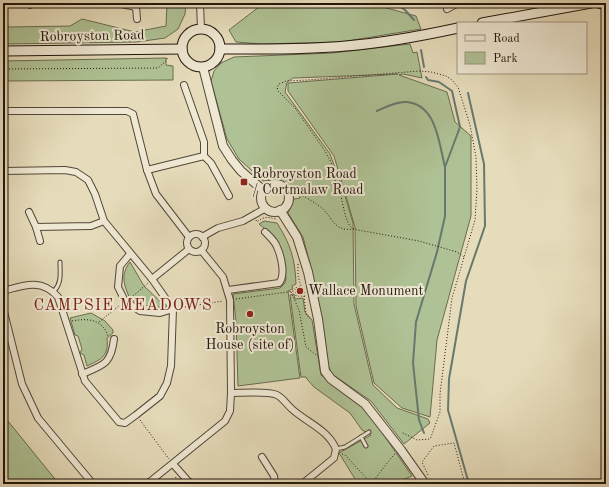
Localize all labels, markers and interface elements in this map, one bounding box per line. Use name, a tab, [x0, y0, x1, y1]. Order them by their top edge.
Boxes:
legend	[457, 22, 587, 74]
street label: Robroyston Road	[39, 28, 145, 44]
text: Road	[493, 33, 520, 45]
text: Park	[493, 53, 518, 65]
place label: Robroyston Road / Cortmalaw Road	[252, 167, 364, 197]
marker: Robroyston Road / Cortmalaw Road	[239, 177, 249, 187]
place label: Wallace Monument	[308, 284, 424, 298]
marker: Wallace Monument	[295, 286, 305, 296]
district label: CAMPSIE MEADOWS	[33, 298, 213, 314]
marker: Robroyston House (site of)	[245, 309, 255, 319]
place label: Robroyston House (site of)	[206, 322, 294, 352]

